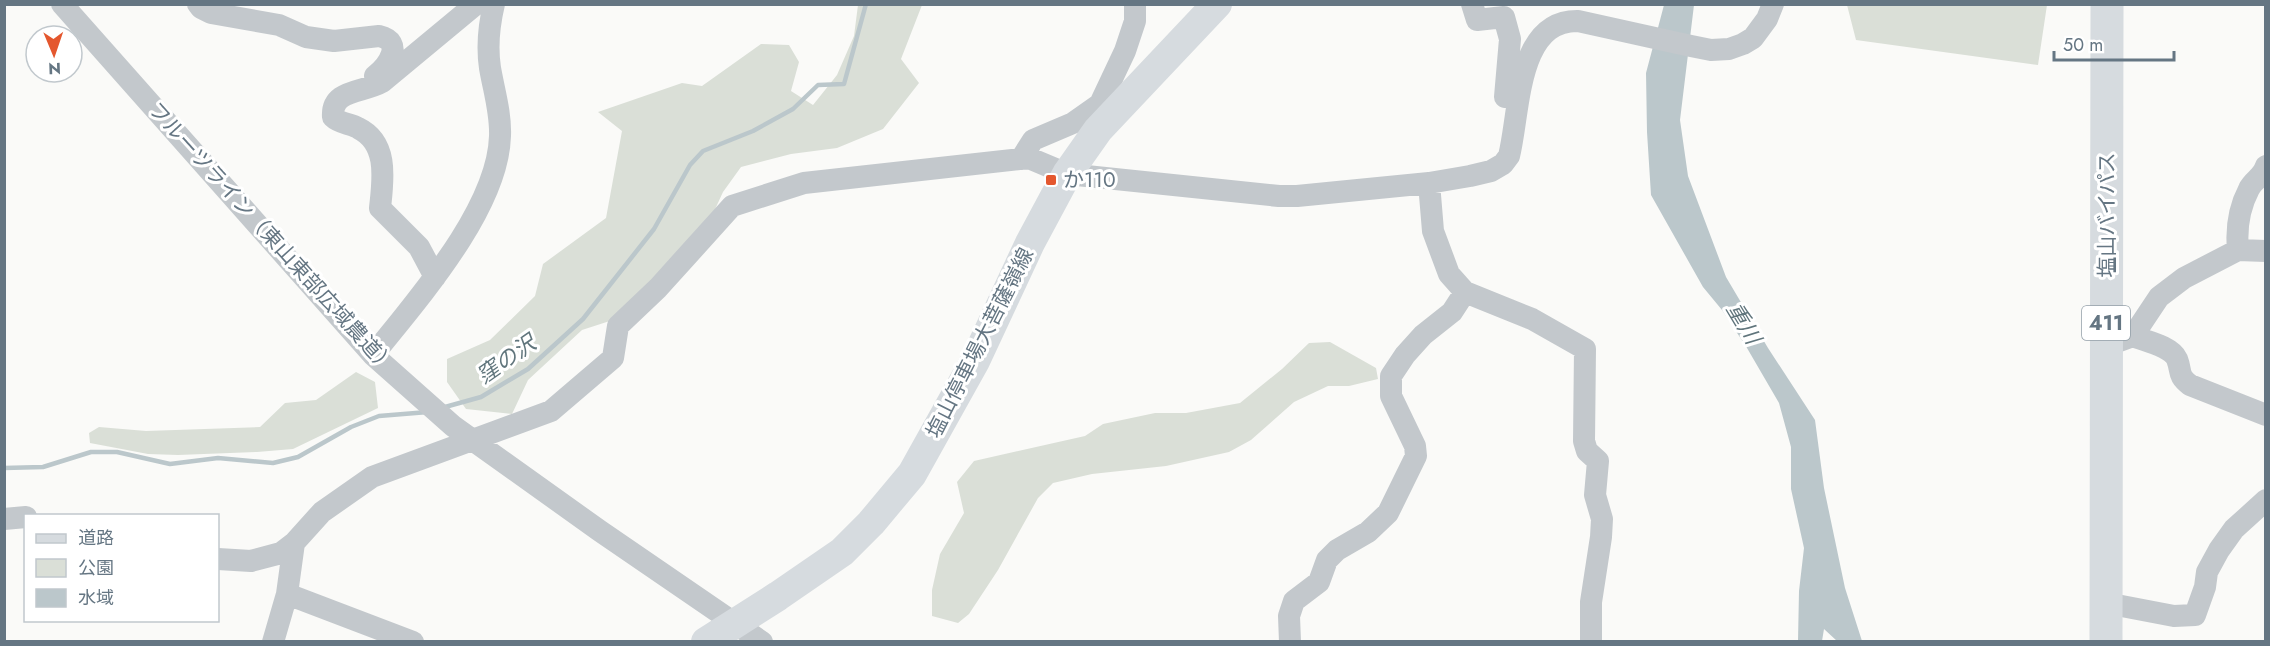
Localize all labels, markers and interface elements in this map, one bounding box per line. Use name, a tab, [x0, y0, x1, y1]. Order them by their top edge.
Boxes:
north arrow	[24, 24, 84, 84]
scale bar	[2054, 24, 2174, 62]
text: 50 m	[2063, 32, 2103, 58]
text: N	[48, 57, 61, 80]
street label: フルーツライン（東山東部広域農道）	[142, 95, 402, 381]
street label: 塩山バイパス	[2092, 152, 2122, 278]
place label: か110	[1063, 165, 1116, 195]
marker: か110	[1044, 173, 1058, 187]
street label: 塩山停車場大菩薩嶺線	[919, 243, 1041, 443]
water label: 重川	[1719, 296, 1770, 352]
road number: 411	[2082, 306, 2130, 340]
water label: 窪の沢	[470, 325, 545, 391]
legend	[24, 514, 219, 622]
text: 道路	[78, 525, 114, 551]
text: 公園	[78, 555, 114, 581]
text: 水域	[78, 585, 114, 611]

